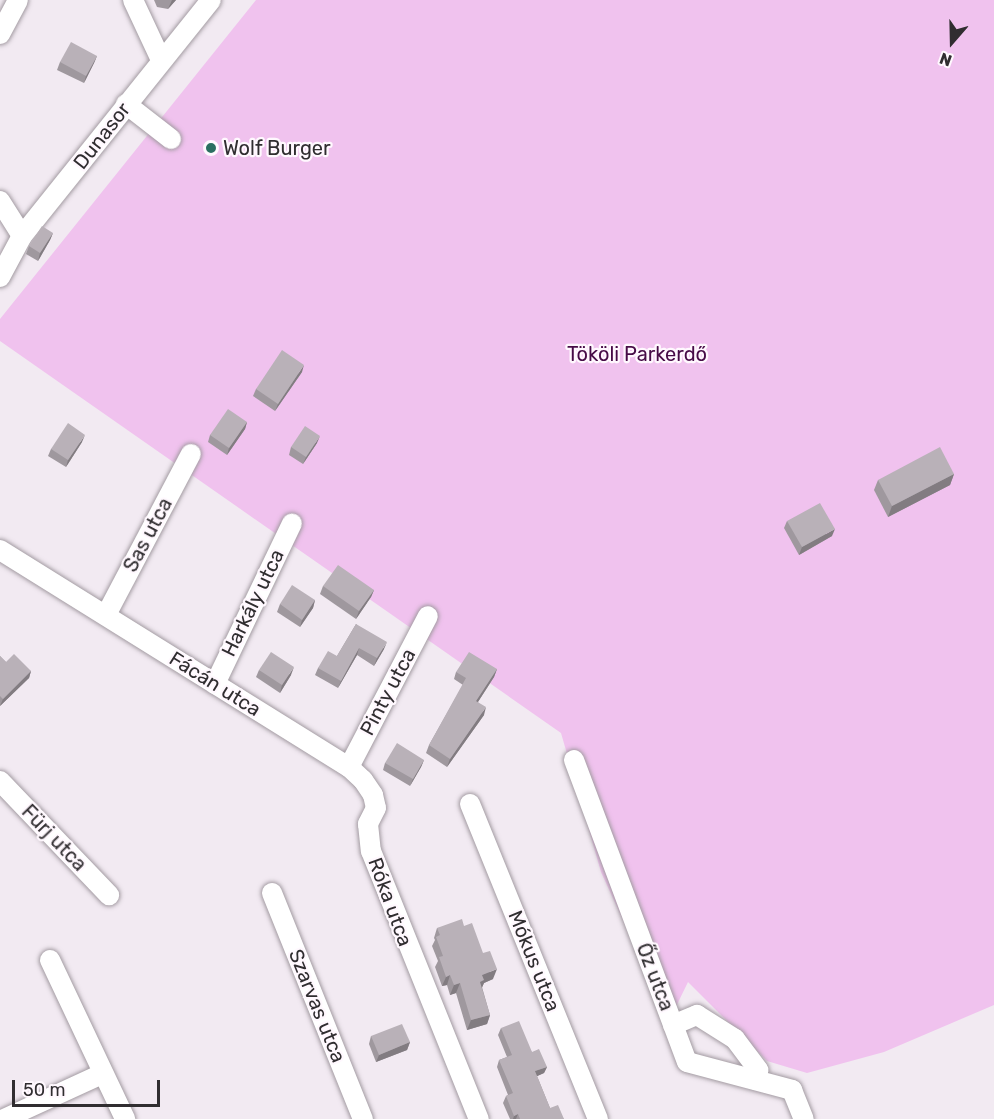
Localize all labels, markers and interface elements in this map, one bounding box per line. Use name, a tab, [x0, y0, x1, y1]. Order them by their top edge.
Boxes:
north arrow	[922, 12, 982, 72]
text: N	[937, 48, 954, 70]
street label: Dunasor	[68, 98, 136, 174]
place label: Wolf Burger	[223, 136, 331, 160]
marker: Wolf Burger	[204, 141, 218, 155]
park label: Tököli Parkerdő	[567, 342, 707, 366]
street label: Sas utca	[119, 494, 177, 576]
street label: Harkály utca	[217, 545, 289, 661]
street label: Pinty utca	[355, 644, 421, 740]
street label: Fácán utca	[165, 646, 265, 722]
street label: Fürj utca	[17, 800, 91, 876]
street label: Róka utca	[363, 854, 417, 950]
street label: Mókus utca	[503, 907, 565, 1015]
street label: Őz utca	[631, 940, 679, 1014]
street label: Szarvas utca	[283, 946, 351, 1066]
scale bar	[15, 1068, 164, 1106]
text: 50 m	[23, 1079, 66, 1101]

